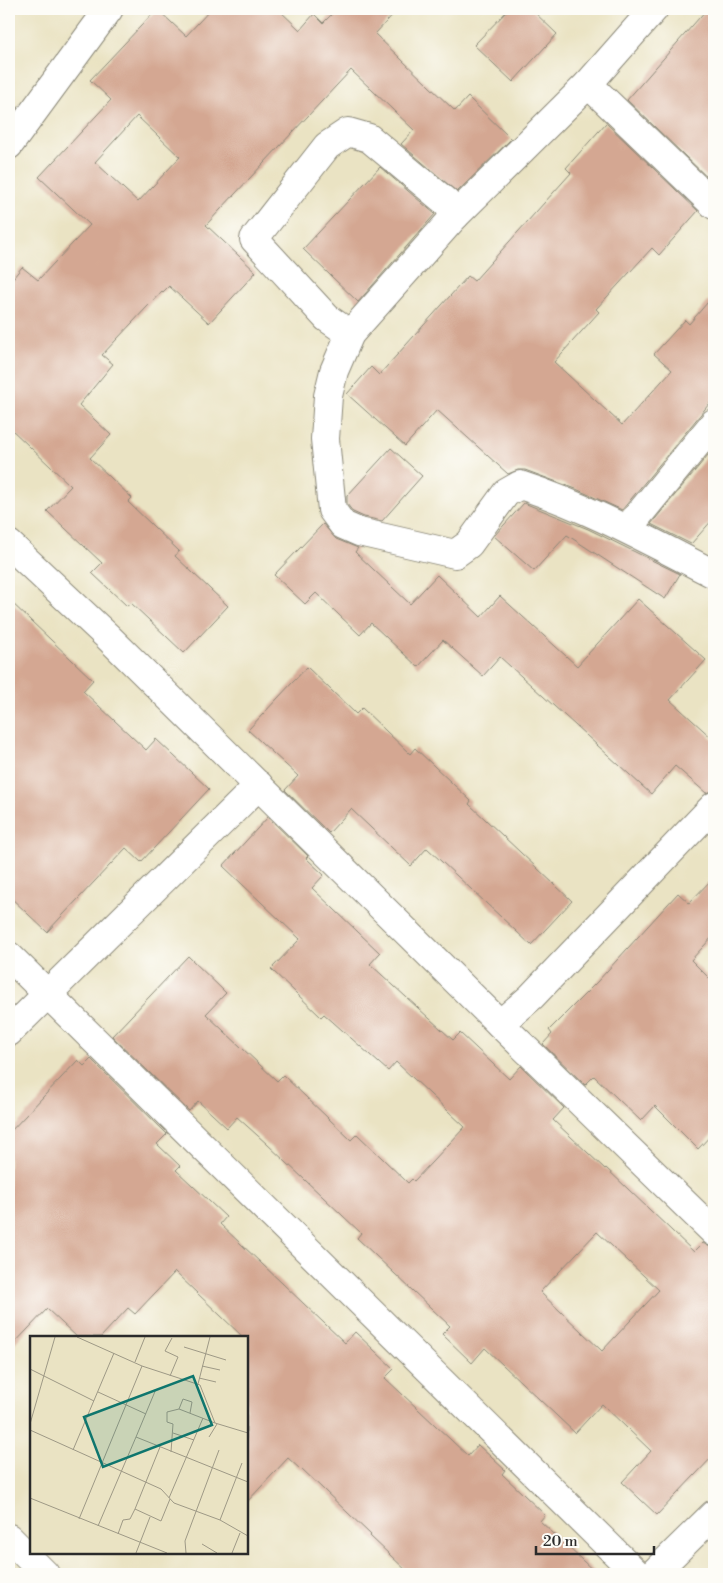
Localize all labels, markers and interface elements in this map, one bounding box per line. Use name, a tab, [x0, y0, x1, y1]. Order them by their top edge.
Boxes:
inset map	[30, 1336, 248, 1553]
scale bar	[536, 1523, 653, 1555]
text: 20 m	[543, 1532, 578, 1551]

